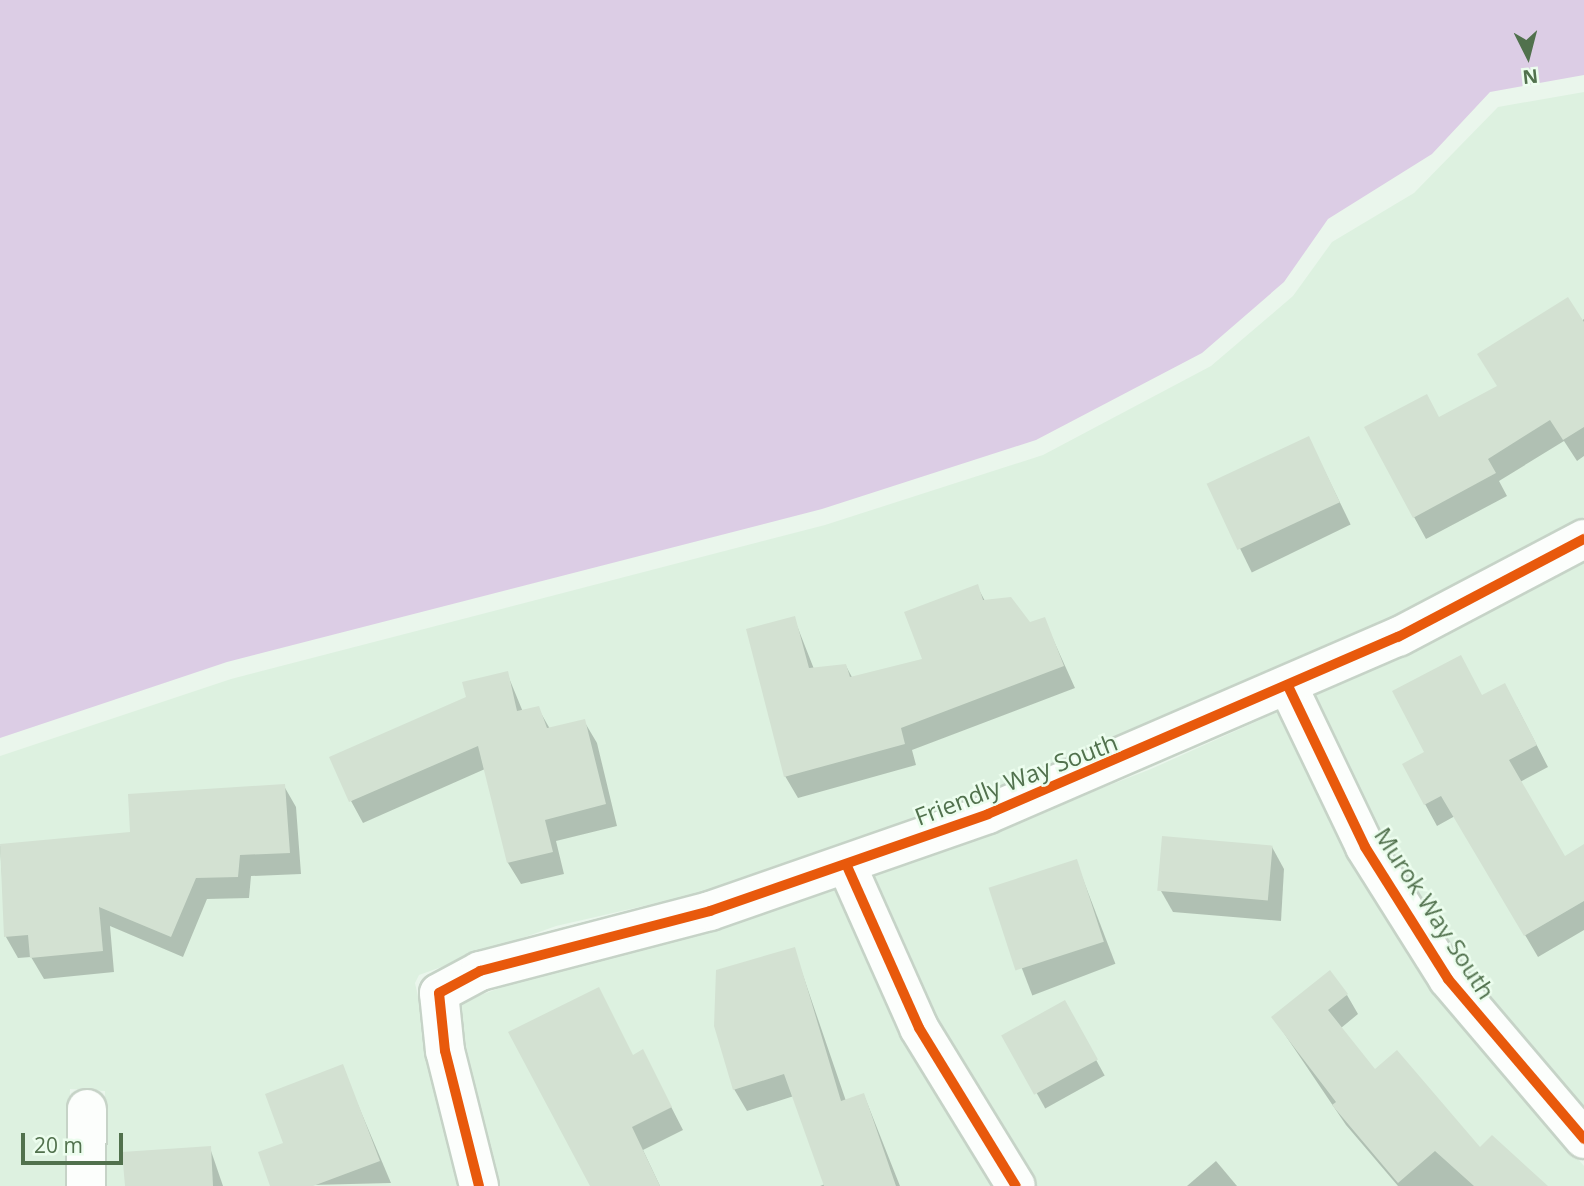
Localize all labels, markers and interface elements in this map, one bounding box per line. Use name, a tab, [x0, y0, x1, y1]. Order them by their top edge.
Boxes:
north arrow	[1493, 21, 1563, 91]
text: N	[1521, 63, 1539, 91]
street label: Friendly Way South	[911, 727, 1121, 831]
street label: Murok Way South	[1369, 822, 1501, 1004]
scale bar	[24, 1120, 126, 1164]
text: 20 m	[34, 1131, 83, 1159]

